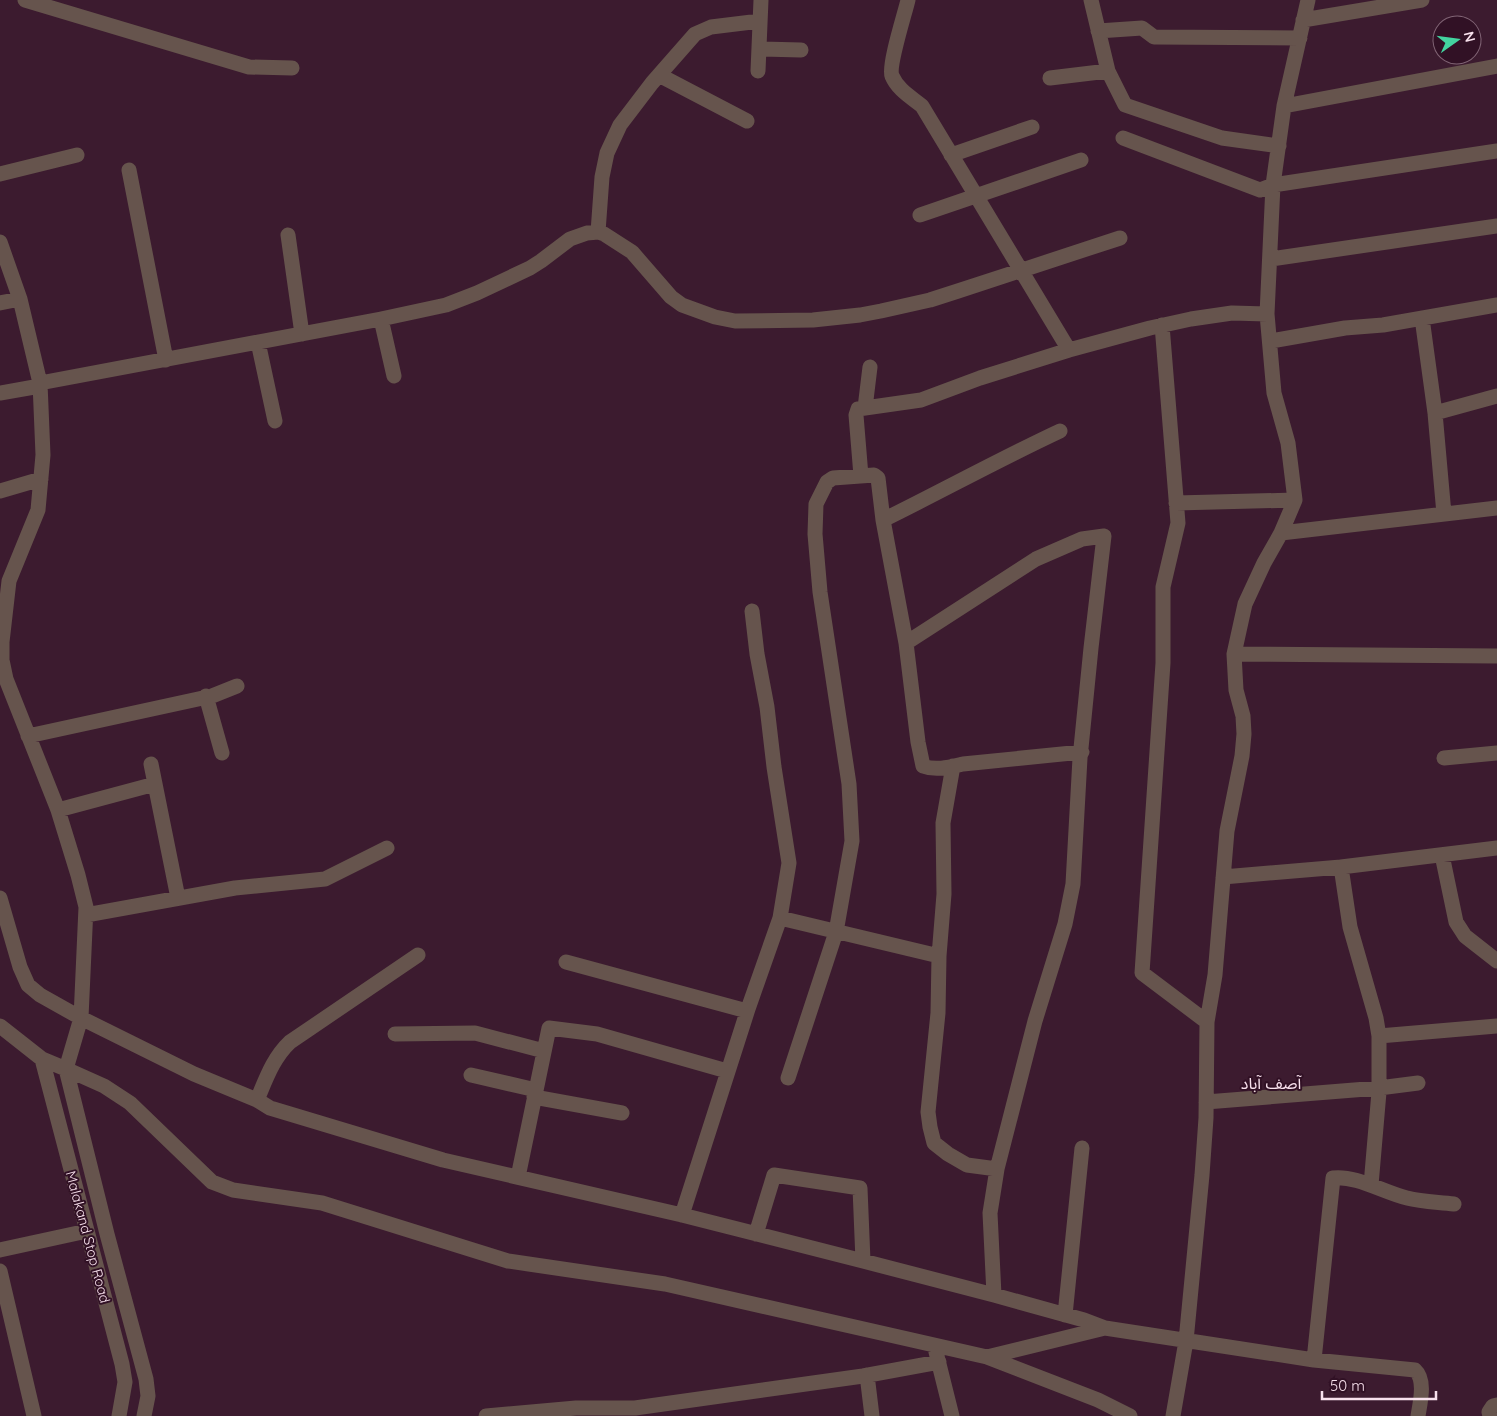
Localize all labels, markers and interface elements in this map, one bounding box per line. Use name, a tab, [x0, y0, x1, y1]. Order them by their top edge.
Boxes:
north arrow	[1432, 15, 1482, 65]
text: N	[1460, 30, 1480, 44]
district label: آصف آباد	[1241, 1073, 1303, 1093]
street label: Malakand Stop Road	[62, 1169, 114, 1305]
scale bar	[1322, 1368, 1436, 1400]
text: 50 m	[1330, 1376, 1365, 1395]

